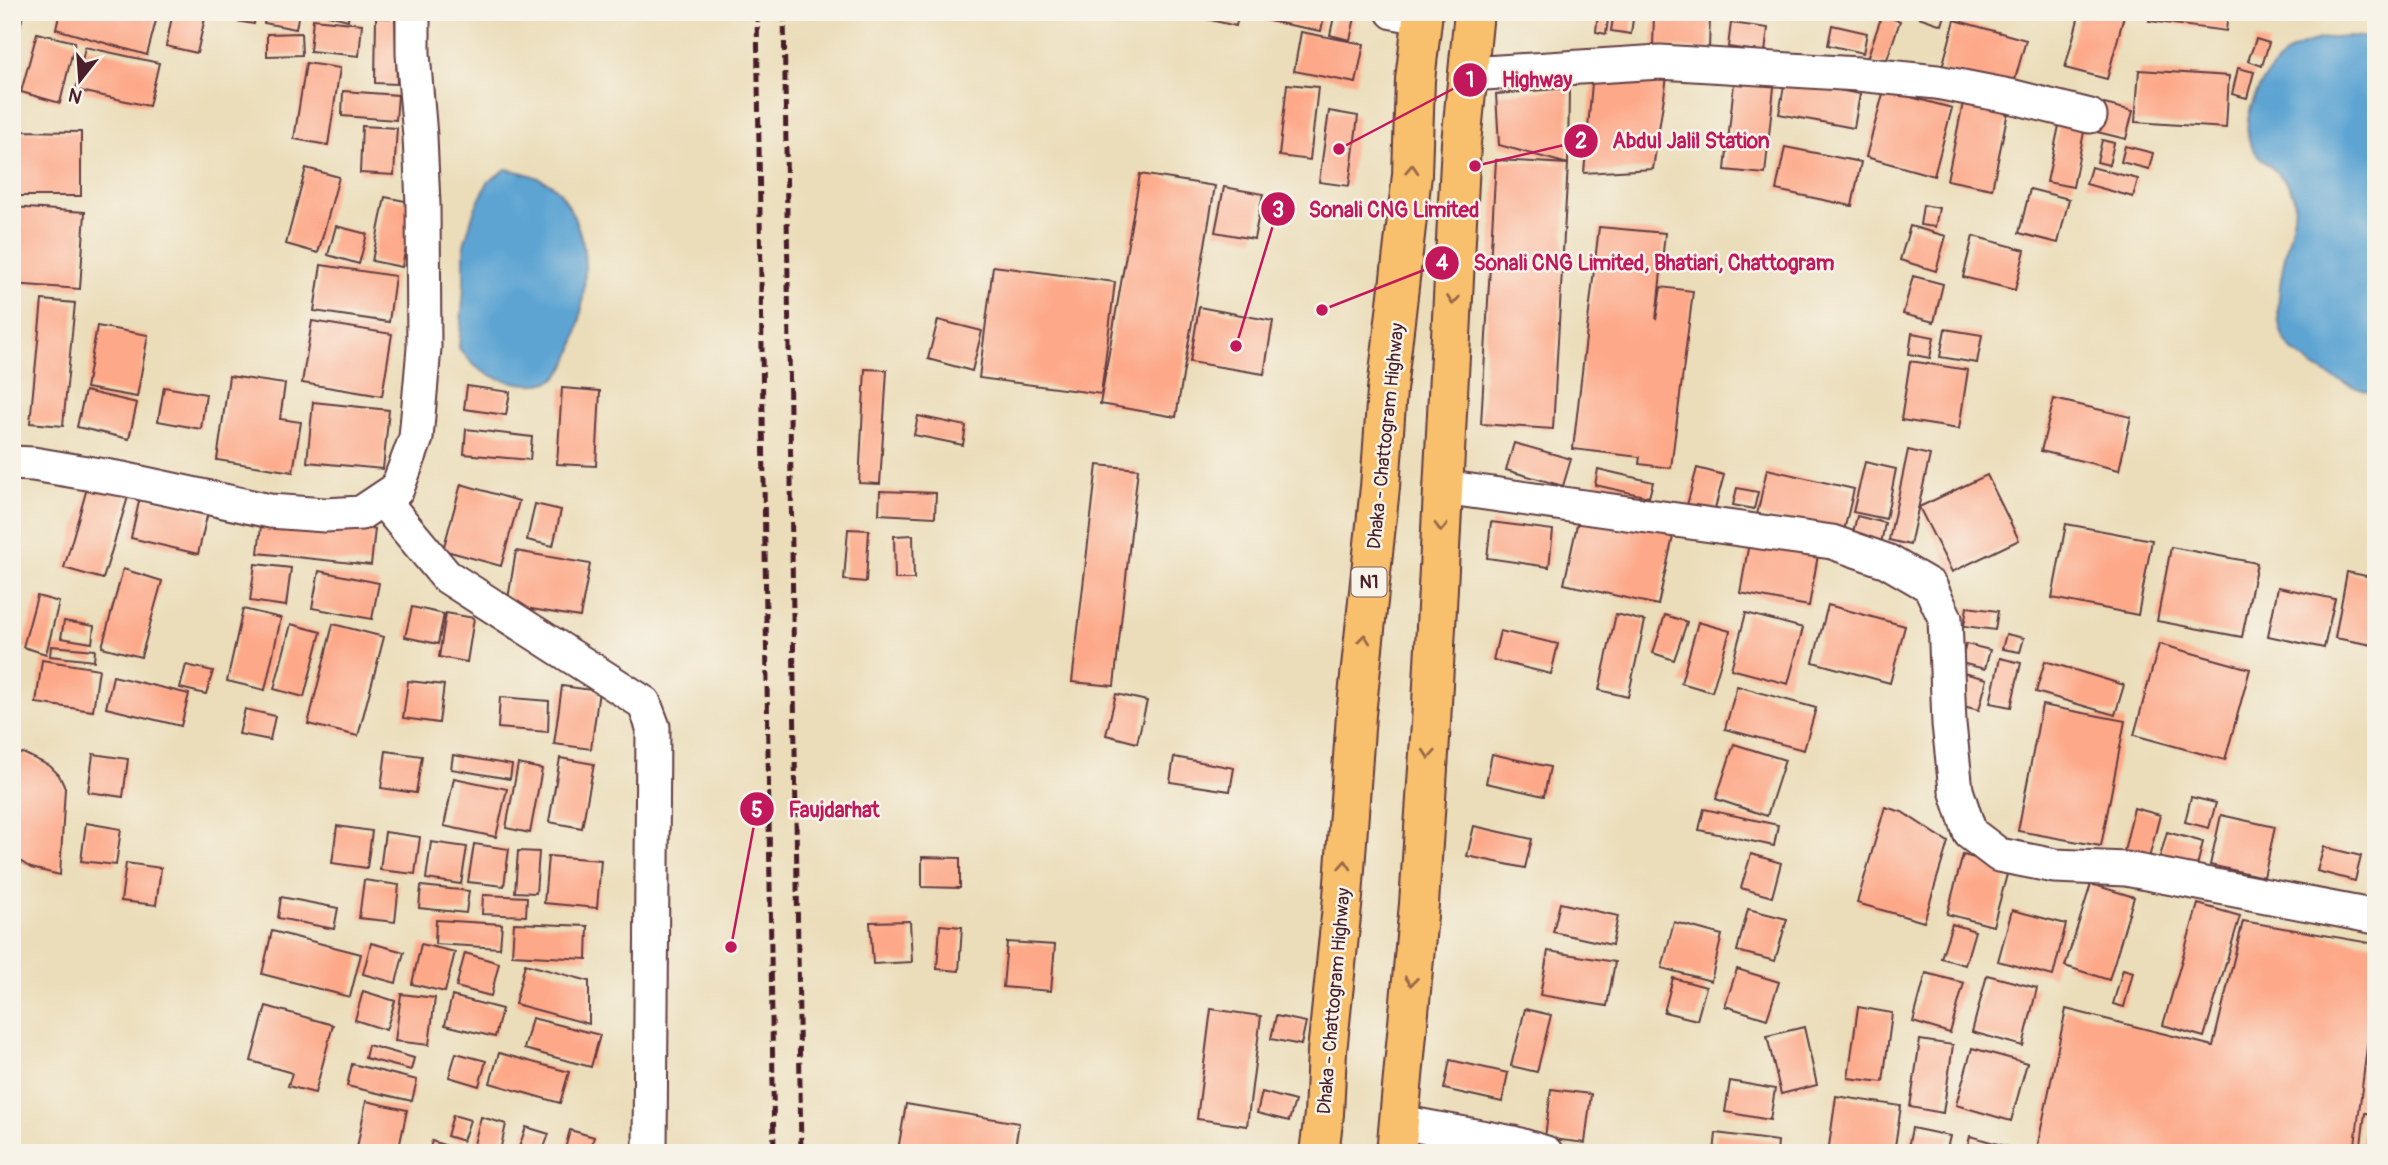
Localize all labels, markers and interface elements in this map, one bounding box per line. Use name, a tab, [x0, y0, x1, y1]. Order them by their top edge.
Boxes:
north arrow	[46, 46, 116, 116]
callout: Highway	[1452, 59, 1586, 101]
text: 1	[1466, 67, 1474, 94]
text: Highway	[1502, 67, 1572, 94]
text: N	[66, 82, 85, 109]
callout: Abdul Jalil Station	[1563, 120, 1784, 162]
text: 2	[1575, 128, 1587, 155]
text: Abdul Jalil Station	[1612, 128, 1770, 155]
one-way arrow	[1404, 163, 1419, 174]
callout: Sonali CNG Limited	[1260, 188, 1494, 230]
text: 3	[1272, 197, 1284, 224]
text: Sonali CNG Limited	[1309, 197, 1479, 224]
callout: Sonali CNG Limited, Bhatiari, Chattogram	[1424, 242, 1848, 284]
text: 4	[1436, 250, 1449, 277]
text: Sonali CNG Limited, Bhatiari, Chattogram	[1474, 250, 1835, 277]
one-way arrow	[1446, 295, 1461, 306]
street label: Dhaka - Chattogram Highway	[1362, 322, 1410, 550]
one-way arrow	[1434, 522, 1449, 533]
road number: N1	[1352, 568, 1386, 596]
one-way arrow	[1356, 633, 1371, 644]
one-way arrow	[1422, 749, 1437, 760]
callout: Faujdarhat	[740, 788, 894, 830]
text: 5	[751, 797, 763, 824]
text: Faujdarhat	[788, 797, 880, 824]
one-way arrow	[1337, 860, 1352, 871]
street label: Dhaka - Chattogram Highway	[1312, 887, 1356, 1115]
one-way arrow	[1404, 976, 1419, 987]

